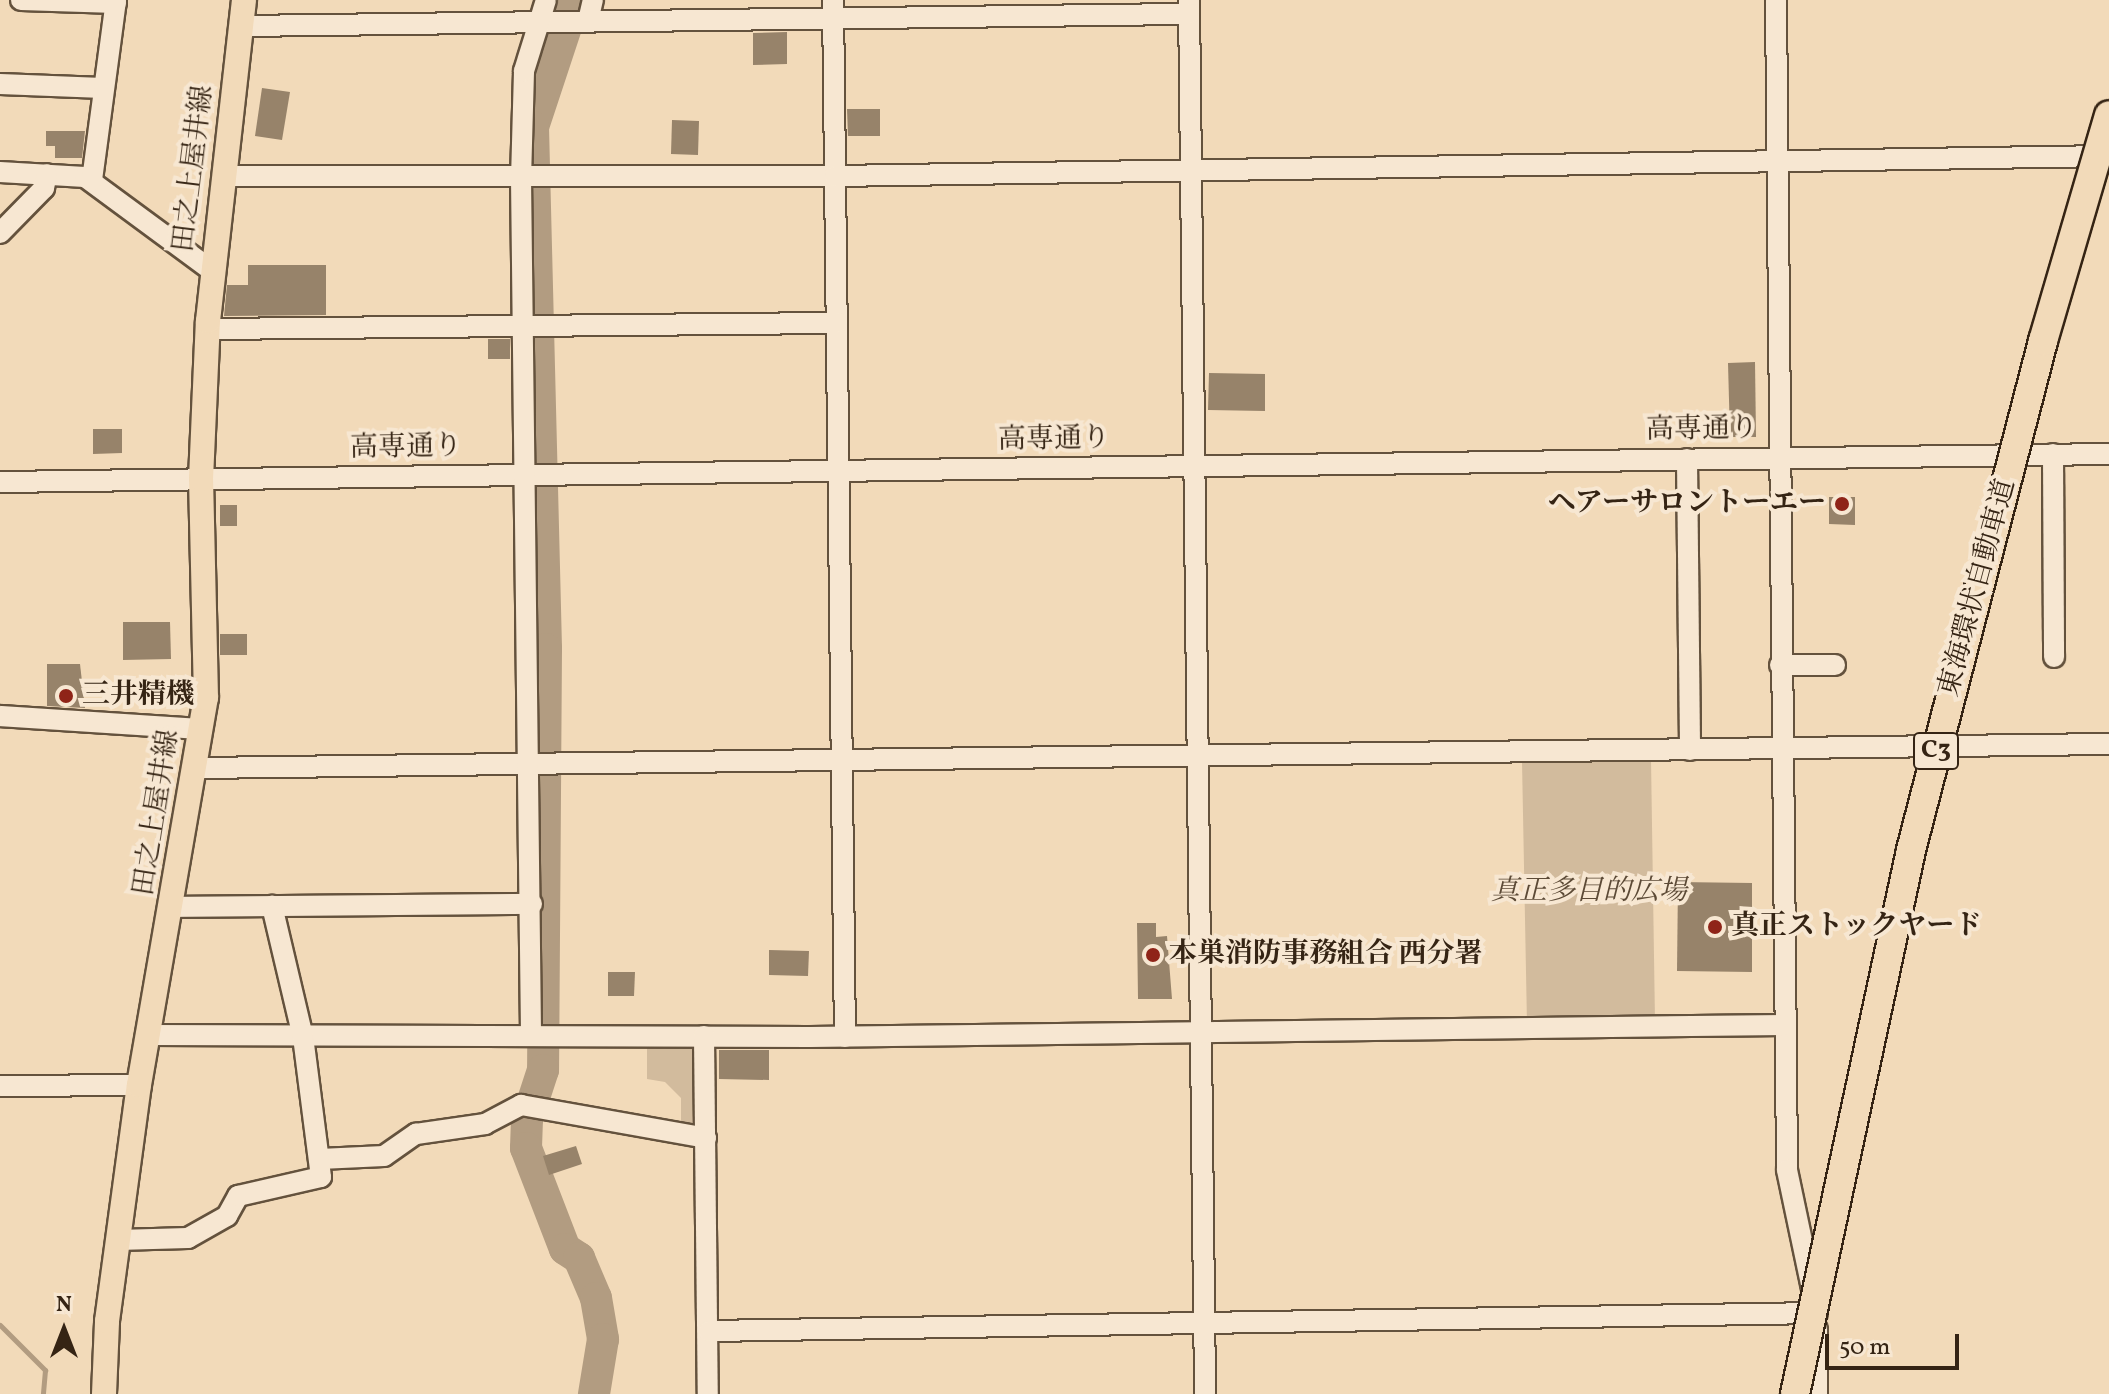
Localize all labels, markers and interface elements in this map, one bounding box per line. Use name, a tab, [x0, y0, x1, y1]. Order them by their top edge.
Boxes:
street label: 田之上屋井線	[167, 84, 221, 254]
street label: 高専通り	[1646, 412, 1758, 448]
street label: 高専通り	[998, 422, 1110, 458]
street label: 高専通り	[350, 430, 462, 466]
street label: 東海環状自動車道	[1933, 475, 2023, 701]
place label: ヘアーサロントーエー	[1547, 487, 1826, 521]
marker: ヘアーサロントーエー	[1833, 495, 1851, 513]
place label: 三井精機	[82, 679, 194, 713]
marker: 三井精機	[57, 687, 75, 705]
street label: 田之上屋井線	[127, 727, 187, 899]
road number: C3	[1912, 729, 1960, 773]
park label: 真正多目的広場	[1491, 875, 1687, 909]
place label: 真正ストックヤード	[1731, 910, 1983, 944]
marker: 真正ストックヤード	[1706, 918, 1724, 936]
place label: 本巣消防事務組合 西分署	[1169, 938, 1483, 972]
marker: 本巣消防事務組合 西分署	[1144, 946, 1162, 964]
north arrow	[24, 1290, 104, 1370]
text: N	[56, 1290, 72, 1321]
scale bar	[1829, 1318, 1963, 1368]
text: 50 m	[1839, 1331, 1891, 1365]

